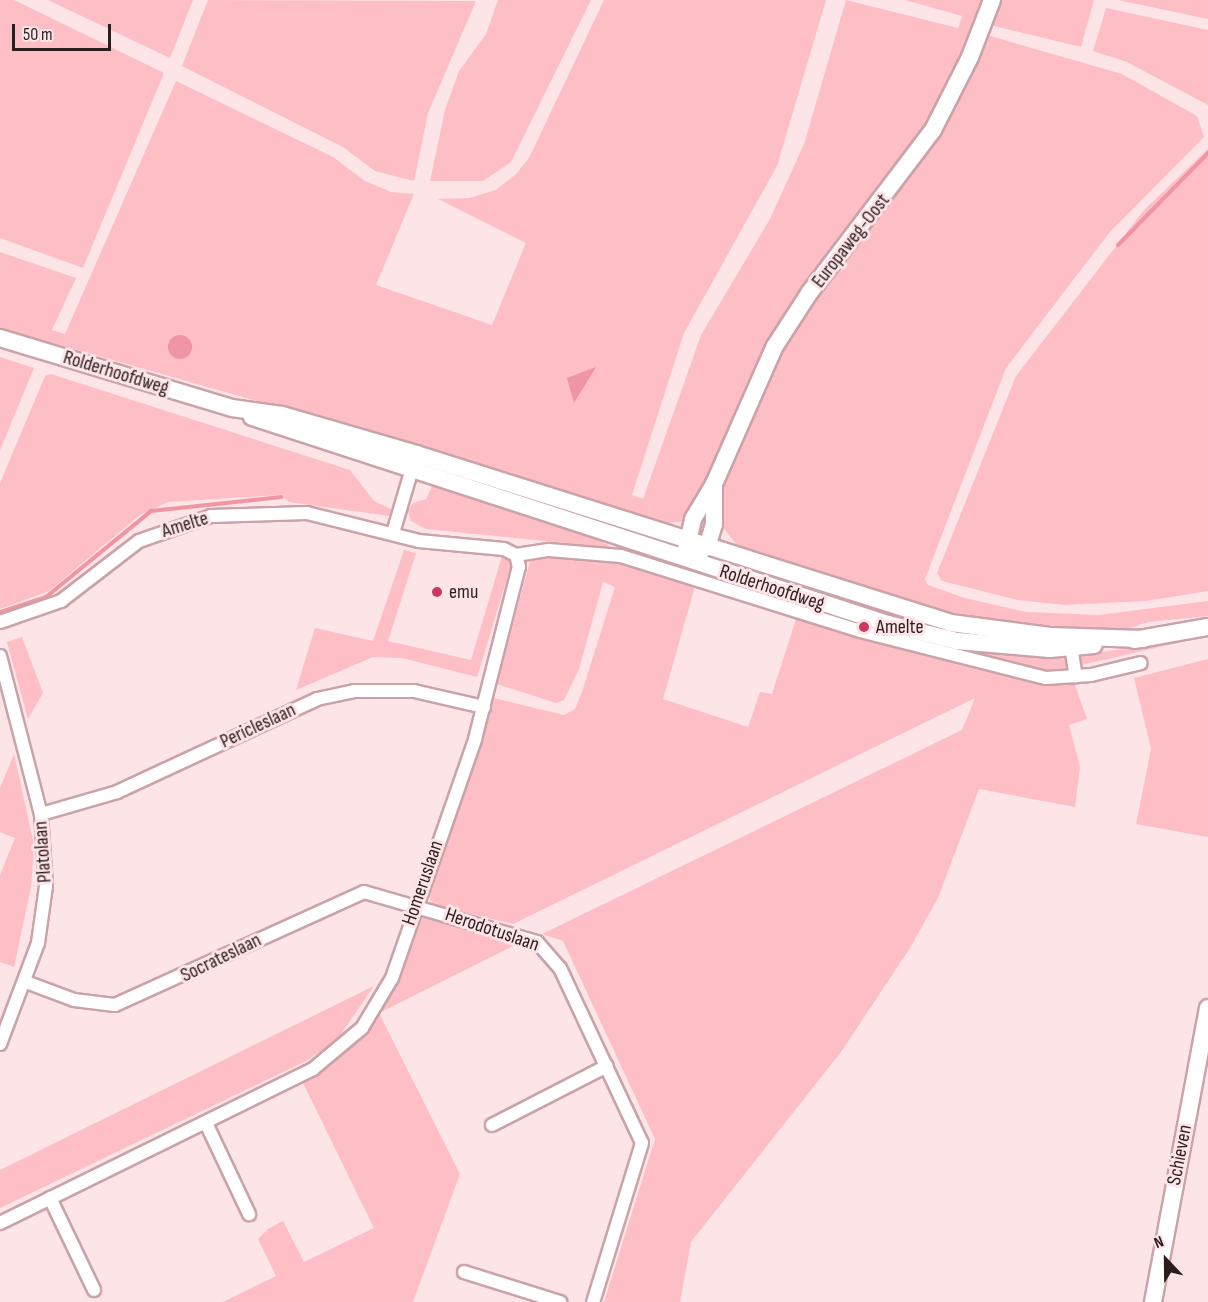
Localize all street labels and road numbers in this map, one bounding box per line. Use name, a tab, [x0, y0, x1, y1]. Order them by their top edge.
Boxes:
street label: Europaweg-Oost	[807, 189, 895, 293]
street label: Rolderhoofdweg	[60, 346, 172, 400]
street label: Amelte	[159, 507, 211, 543]
street label: Rolderhoofdweg	[716, 560, 828, 616]
street label: Pericleslaan	[216, 698, 300, 754]
street label: Platolaan	[29, 820, 57, 884]
street label: Homeruslaan	[397, 837, 449, 929]
street label: Herodotuslaan	[442, 903, 542, 957]
street label: Socrateslaan	[177, 928, 265, 988]
street label: Schieven	[1162, 1123, 1198, 1187]

